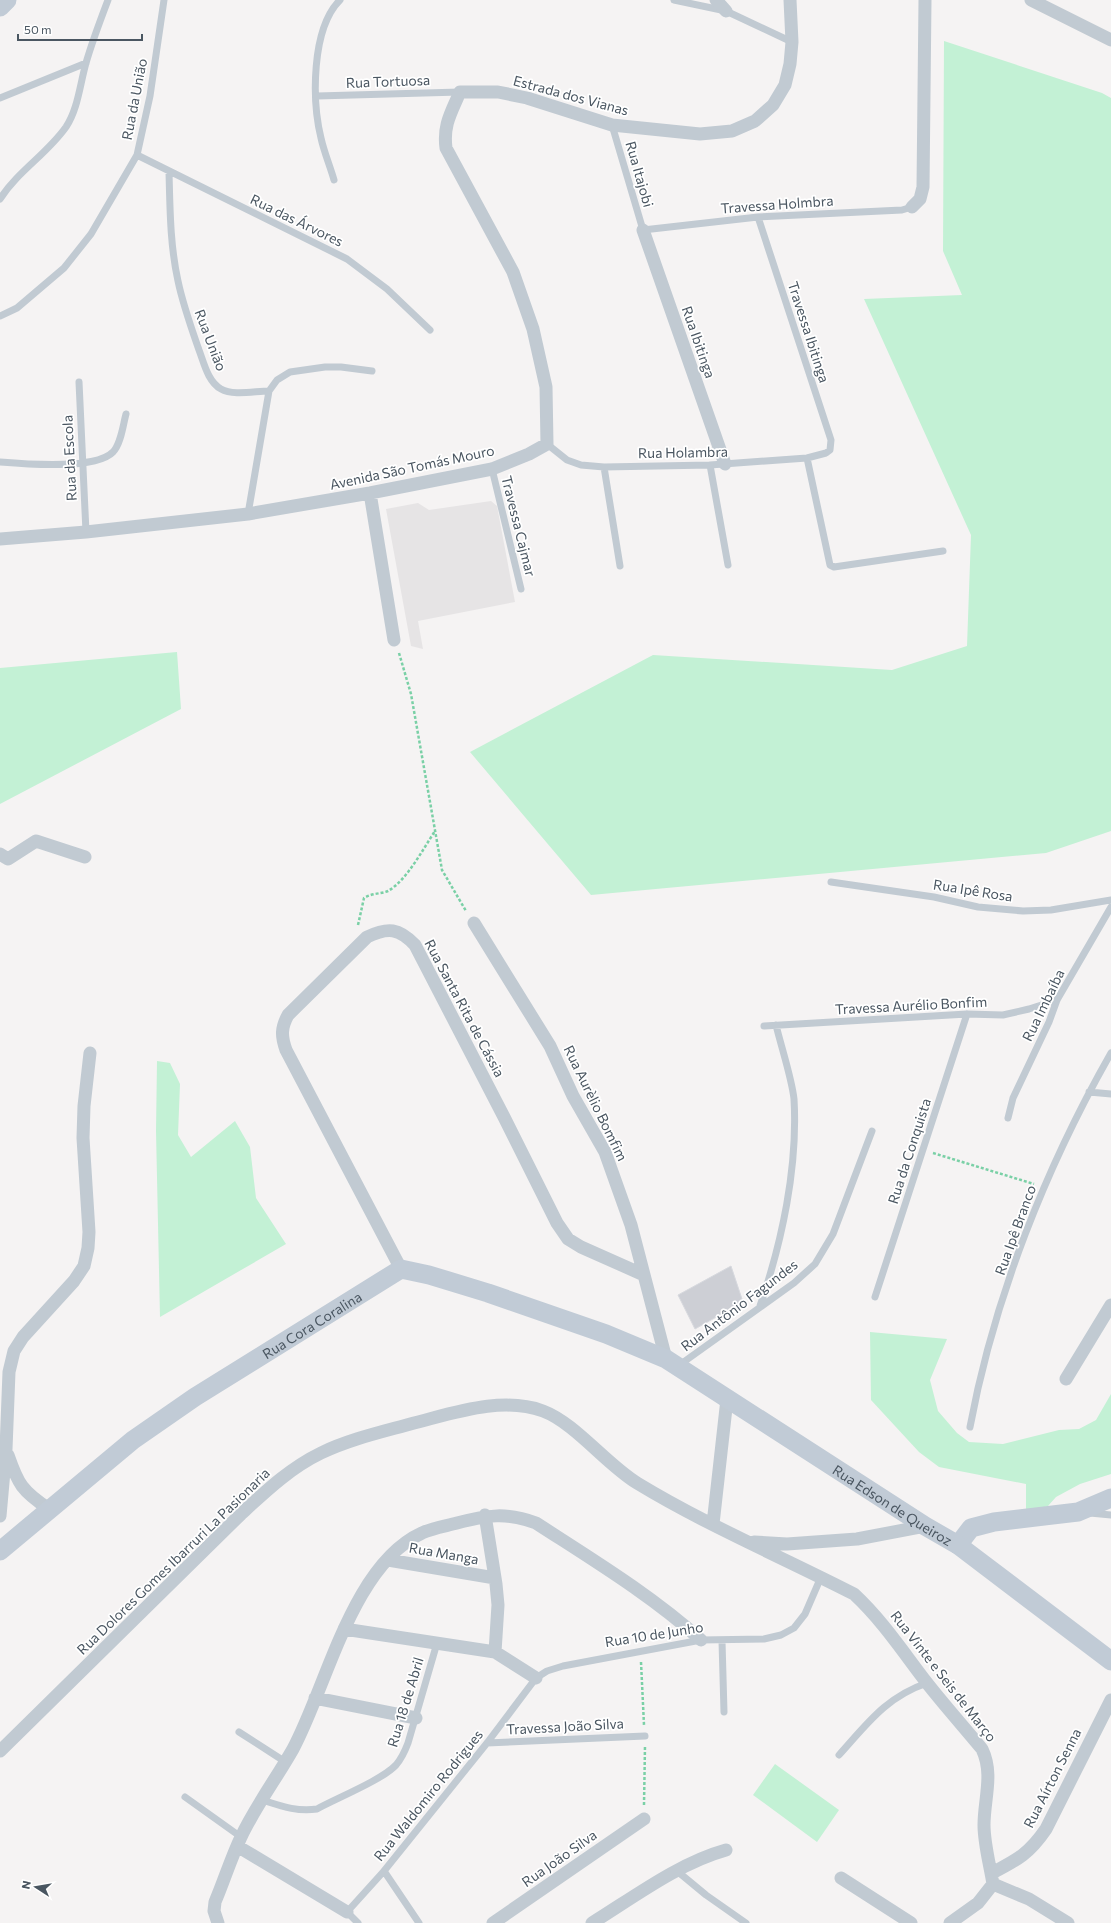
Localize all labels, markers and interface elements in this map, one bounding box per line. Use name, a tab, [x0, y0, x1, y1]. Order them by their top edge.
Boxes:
scale bar	[18, 16, 142, 42]
text: 50 m	[24, 22, 52, 36]
street label: Rua da União	[118, 57, 150, 141]
street label: Rua Tortuosa	[346, 71, 430, 91]
street label: Estrada dos Vianas	[511, 71, 631, 119]
street label: Rua Itajobi	[622, 139, 658, 209]
street label: Rua das Árvores	[248, 190, 346, 250]
street label: Travessa Holmbra	[720, 192, 834, 216]
street label: Travessa Ibitinga	[785, 279, 833, 385]
street label: Rua Ibitinga	[679, 304, 719, 380]
street label: Rua União	[191, 307, 231, 373]
street label: Rua da Escola	[58, 415, 80, 501]
street label: Avenida São Tomás Mouro	[328, 441, 496, 493]
street label: Rua Holambra	[638, 443, 728, 461]
street label: Travessa Cajmar	[498, 474, 540, 578]
street label: Rua Ipê Rosa	[932, 875, 1014, 905]
street label: Rua Santa Rita de Cássia	[421, 936, 509, 1080]
street label: Rua Imbaíba	[1018, 966, 1068, 1044]
street label: Travessa Aurélio Bonfim	[834, 993, 988, 1017]
street label: Rua Aurèlio Bomfim	[561, 1042, 631, 1164]
street label: Rua da Conquista	[884, 1096, 934, 1206]
street label: Rua Ipê Branco	[991, 1183, 1039, 1277]
street label: Rua Antônio Fagundes	[677, 1256, 801, 1354]
street label: Rua Cora Coralina	[259, 1287, 364, 1362]
street label: Rua Edson de Queiroz	[830, 1460, 956, 1549]
street label: Rua Dolores Gomes Ibarruri La Pasionaria	[73, 1464, 273, 1658]
street label: Rua Manga	[408, 1539, 480, 1567]
street label: Rua Vinte e Seis de Março	[888, 1607, 1000, 1745]
street label: Rua 10 de Junho	[604, 1618, 704, 1650]
street label: Rua 18 de Abril	[383, 1655, 427, 1749]
street label: Travessa João Silva	[506, 1714, 624, 1738]
street label: Rua Aírton Senna	[1020, 1725, 1084, 1831]
street label: Rua Waldomiro Rodrigues	[370, 1726, 486, 1864]
street label: Rua João Silva	[518, 1826, 600, 1890]
north arrow	[16, 1867, 56, 1907]
text: N	[19, 1879, 33, 1890]

